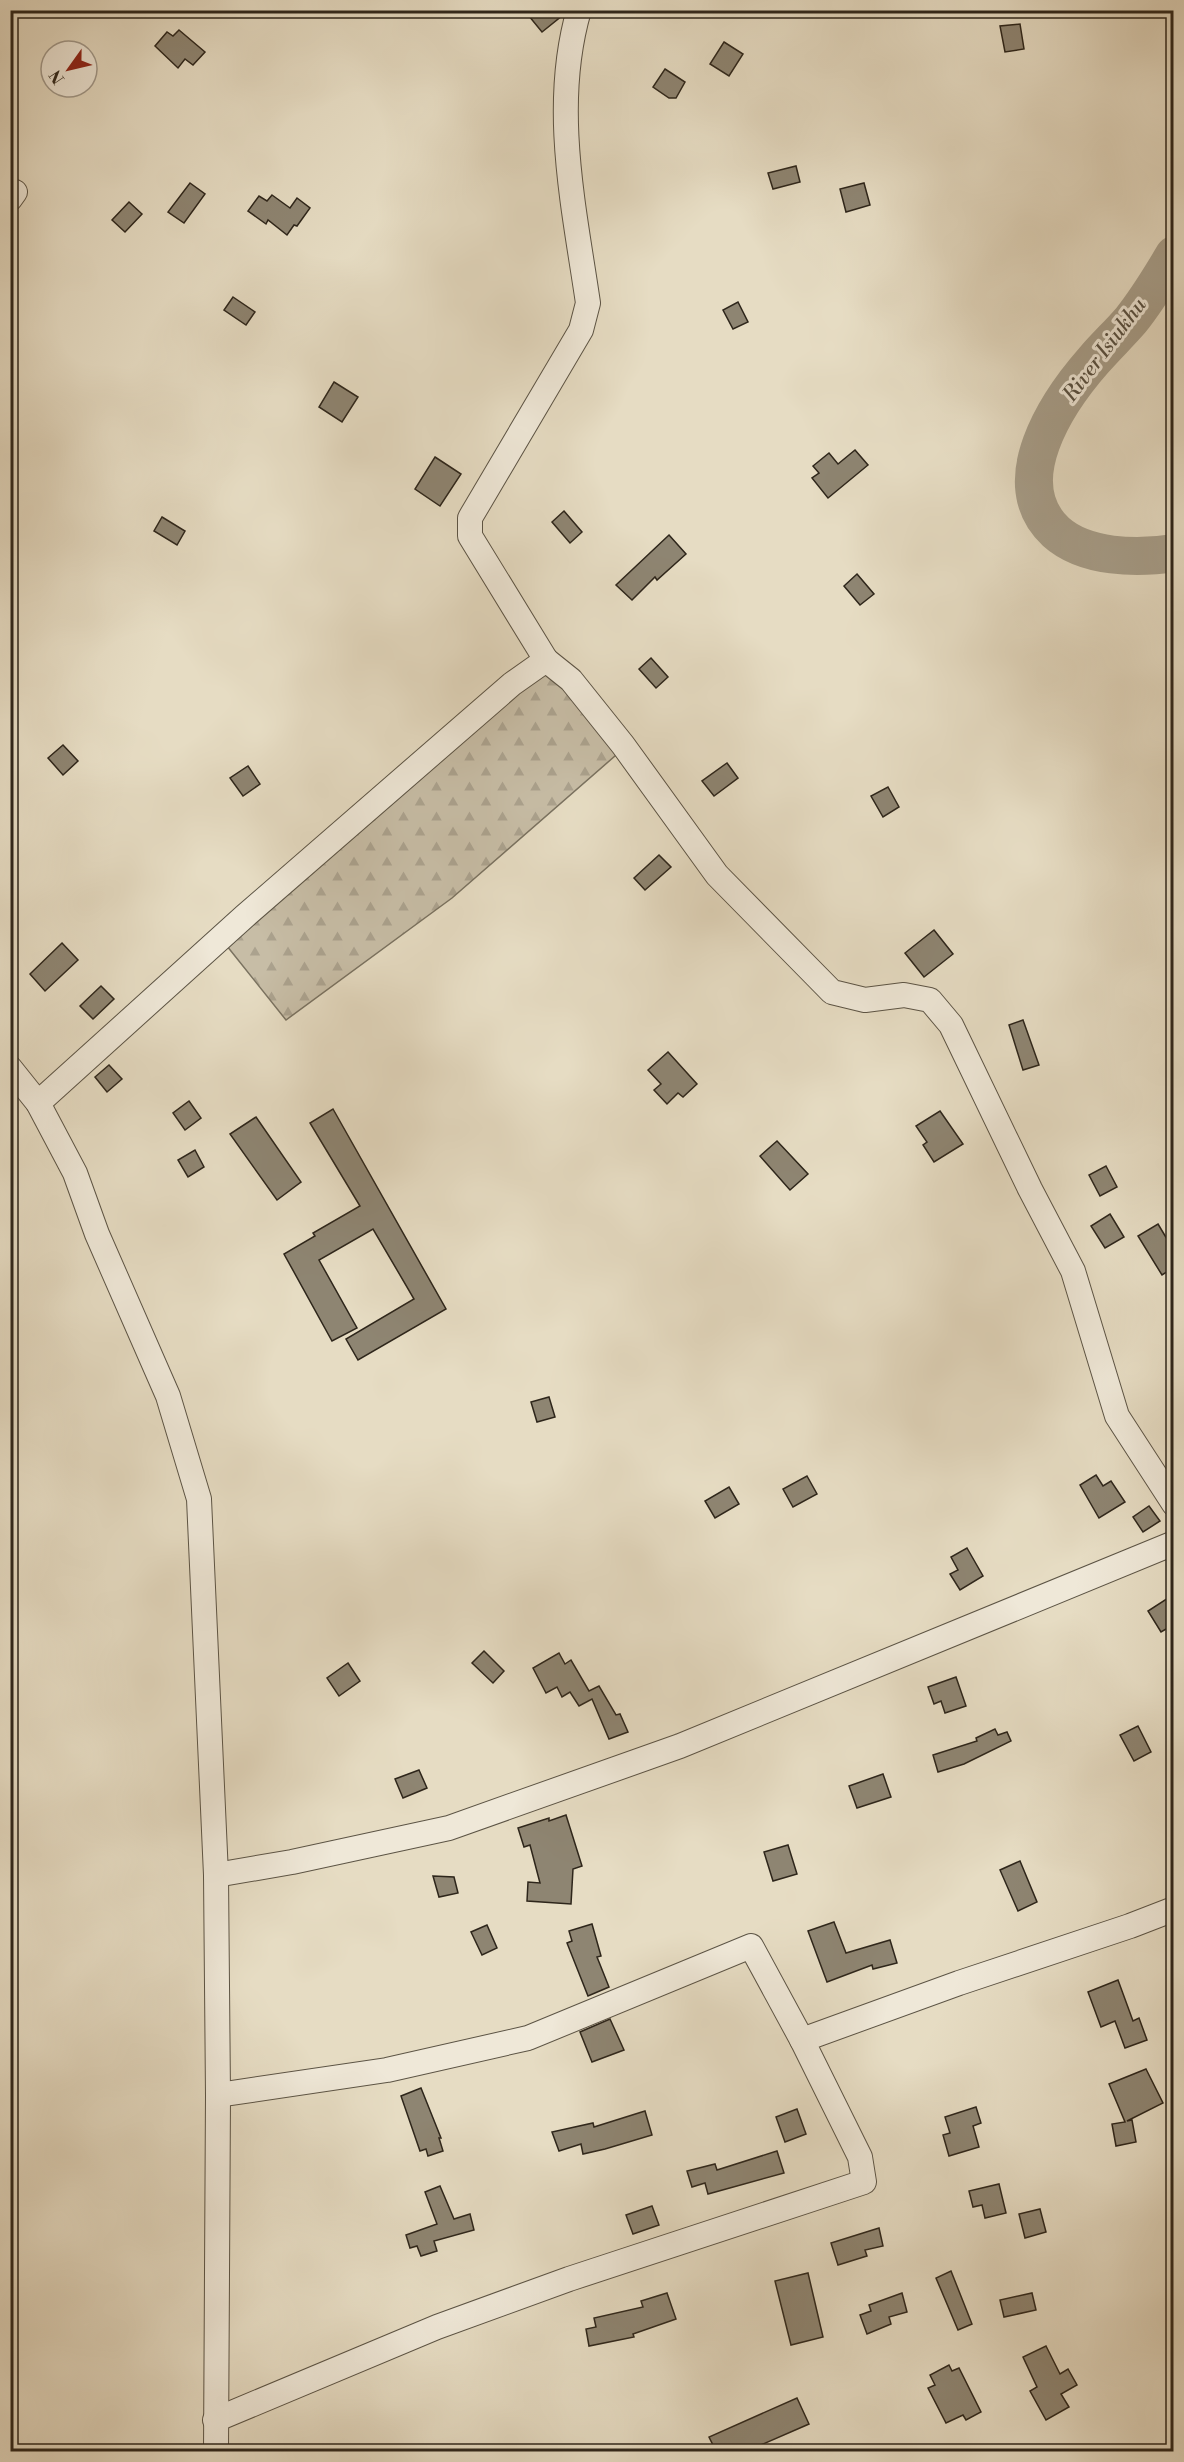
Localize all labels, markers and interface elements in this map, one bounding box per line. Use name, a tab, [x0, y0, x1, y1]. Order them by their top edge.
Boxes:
north arrow	[39, 39, 99, 99]
text: N	[45, 66, 69, 88]
water label: River Isiukhu	[1057, 293, 1153, 408]

